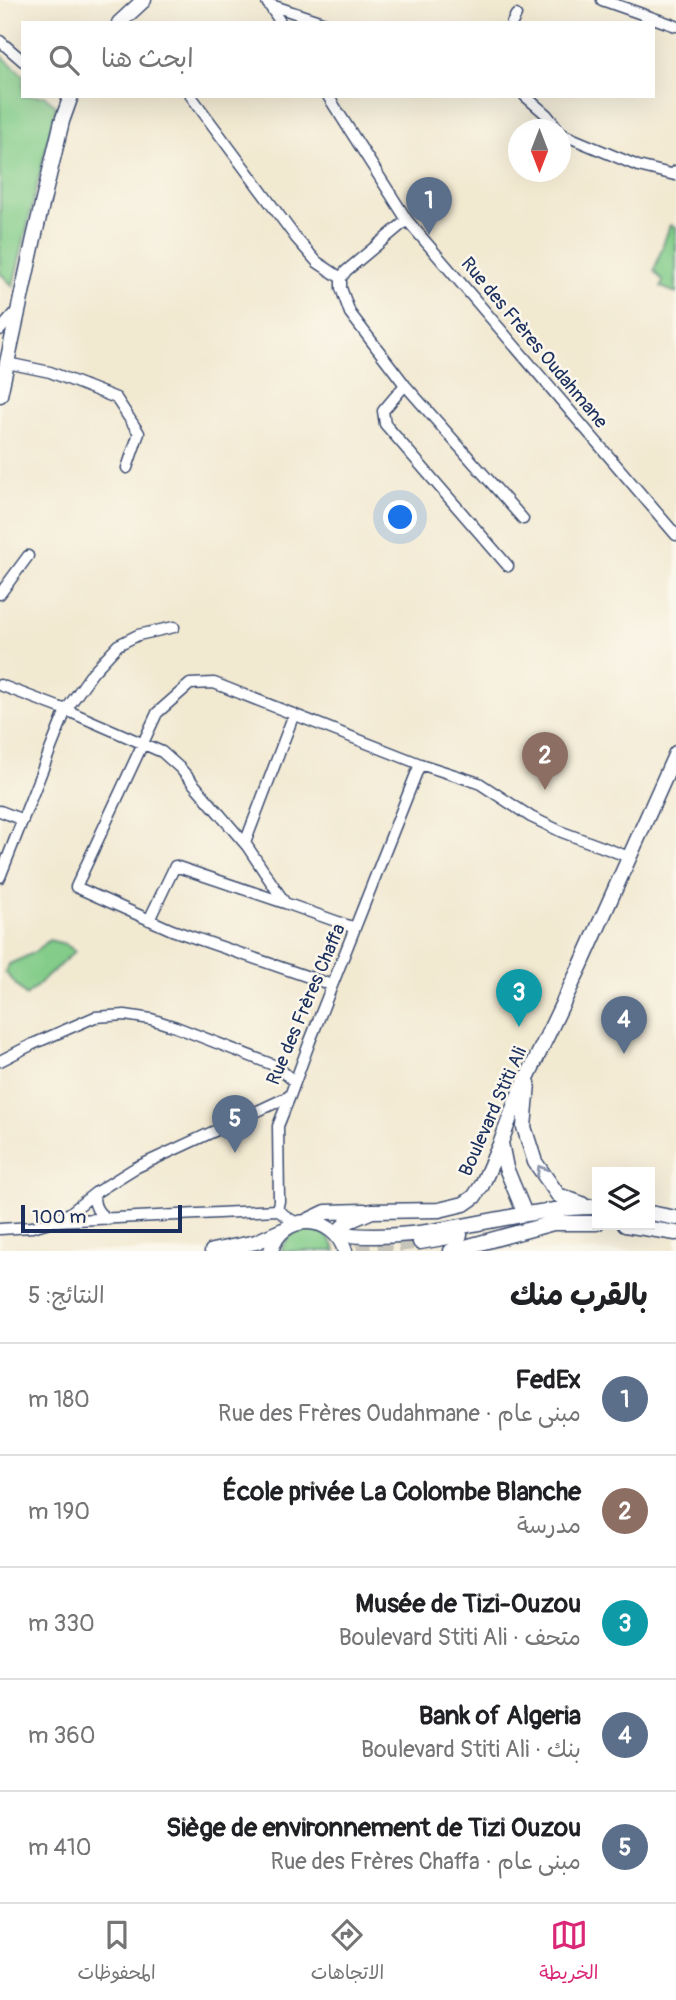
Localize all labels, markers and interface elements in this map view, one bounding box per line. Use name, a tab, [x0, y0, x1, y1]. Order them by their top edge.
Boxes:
search box	[21, 21, 655, 98]
icon: search	[45, 41, 83, 79]
text: ابحث هنا	[101, 43, 194, 75]
north arrow	[508, 119, 571, 182]
pin: 1	[406, 177, 452, 235]
street label: Rue des Frères Oudahmane	[456, 252, 613, 434]
your location	[383, 500, 417, 534]
pin: 2	[522, 732, 568, 790]
street label: Rue des Frères Chaffa	[261, 920, 351, 1089]
pin: 3	[496, 969, 542, 1027]
pin: 4	[601, 996, 647, 1054]
street label: Boulevard Stiti Ali	[454, 1043, 532, 1180]
pin: 5	[212, 1095, 258, 1153]
one-way arrow	[536, 1165, 549, 1178]
map controls	[592, 1167, 655, 1230]
button: layers	[592, 1167, 655, 1230]
scale bar	[21, 1202, 182, 1234]
text: 100 m	[32, 1205, 86, 1229]
text: بالقرب منك	[510, 1277, 648, 1314]
text: النتائج: 5	[28, 1281, 105, 1310]
text: FedEx	[515, 1364, 581, 1396]
text: 180 m	[28, 1385, 90, 1414]
text: 1	[621, 1385, 630, 1414]
text: مبنى عام · Rue des Frères Oudahmane	[218, 1399, 581, 1428]
text: École privée La Colombe Blanche	[222, 1476, 581, 1508]
text: 190 m	[28, 1497, 90, 1526]
text: 2	[619, 1497, 631, 1526]
text: مدرسة	[517, 1511, 581, 1540]
text: Musée de Tizi-Ouzou	[355, 1588, 581, 1620]
text: 330 m	[28, 1609, 95, 1638]
text: 3	[619, 1609, 631, 1638]
text: متحف · Boulevard Stiti Ali	[339, 1623, 581, 1652]
text: Bank of Algeria	[419, 1700, 581, 1732]
text: 360 m	[28, 1721, 95, 1750]
text: 4	[618, 1721, 632, 1750]
text: بنك · Boulevard Stiti Ali	[361, 1735, 581, 1764]
text: Siège de environnement de Tizi Ouzou	[166, 1812, 581, 1844]
text: 410 m	[28, 1833, 91, 1862]
text: 5	[619, 1833, 631, 1862]
text: مبنى عام · Rue des Frères Chaffa	[270, 1847, 581, 1876]
tab: المحفوظات	[78, 1916, 156, 1989]
tab: الاتجاهات	[311, 1916, 384, 1989]
tab: الخريطة	[539, 1916, 598, 1989]

